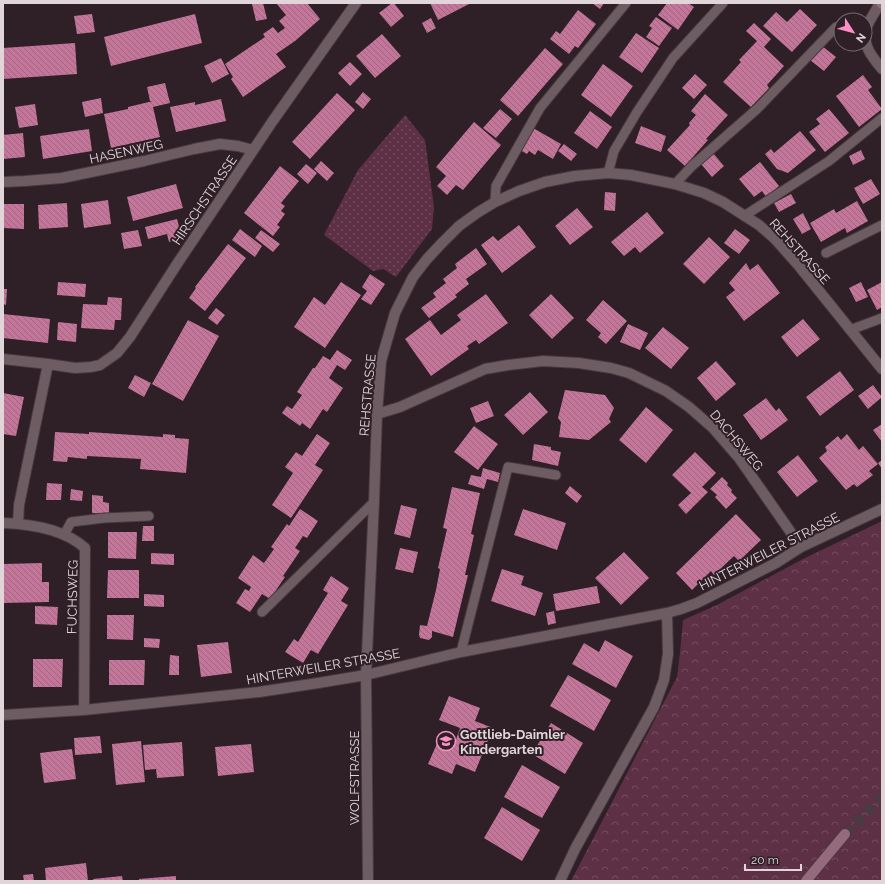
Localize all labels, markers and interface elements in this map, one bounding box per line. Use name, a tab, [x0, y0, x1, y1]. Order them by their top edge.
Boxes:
north arrow	[833, 12, 873, 52]
text: N	[853, 30, 868, 45]
street label: HASENWEG	[88, 136, 164, 167]
street label: HIRSCHSTRASSE	[169, 153, 240, 248]
street label: REHSTRASSE	[766, 216, 833, 287]
street label: REHSTRASSE	[356, 353, 379, 437]
street label: DACHSWEG	[707, 407, 766, 474]
street label: HINTERWEILER STRASSE	[697, 509, 842, 593]
street label: FUCHSWEG	[64, 560, 81, 634]
street label: HINTERWEILER STRASSE	[245, 646, 401, 687]
place label: Gottlieb-Daimler Kindergarten	[460, 727, 565, 757]
school or university icon: Gottlieb-Daimler Kindergarten	[435, 730, 457, 752]
street label: WOLFSTRASSE	[347, 731, 362, 825]
scale bar	[745, 846, 801, 872]
text: 20 m	[751, 853, 779, 867]

